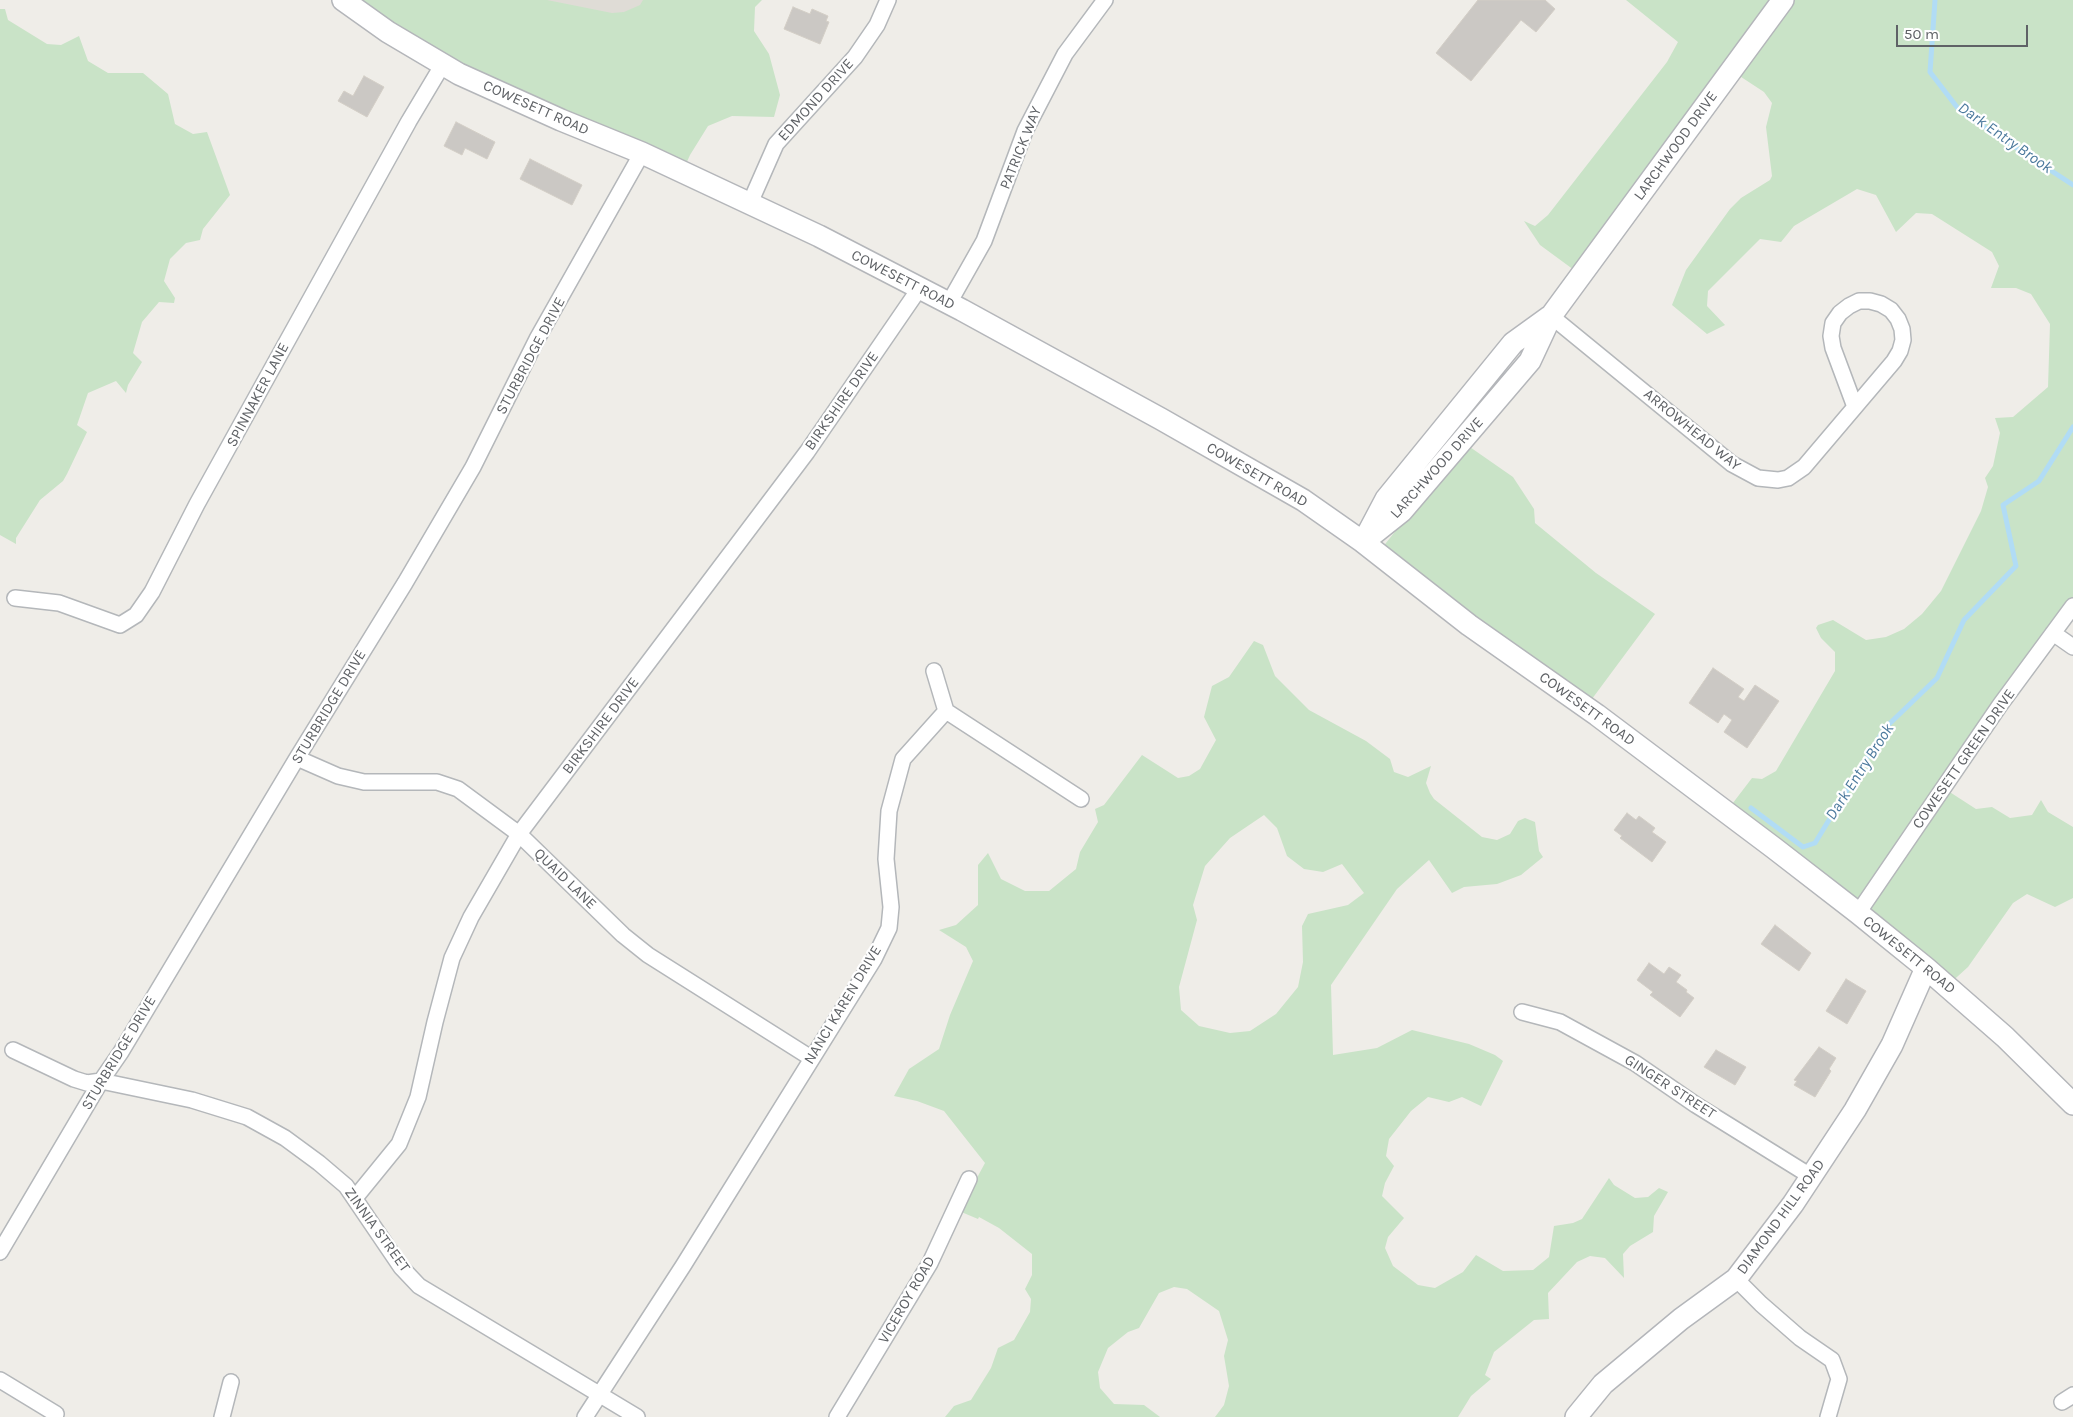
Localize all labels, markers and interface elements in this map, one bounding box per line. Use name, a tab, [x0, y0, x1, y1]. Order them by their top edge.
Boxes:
scale bar	[1898, 15, 2030, 47]
text: 50 m	[1904, 25, 1939, 43]
street label: EDMOND DRIVE	[774, 55, 858, 145]
street label: COWESETT ROAD	[480, 77, 592, 139]
street label: LARCHWOOD DRIVE	[1630, 88, 1722, 204]
water label: Dark Entry Brook	[1954, 98, 2056, 178]
street label: PATRICK WAY	[996, 104, 1046, 192]
street label: COWESETT ROAD	[848, 246, 958, 314]
street label: STURBRIDGE DRIVE	[493, 294, 569, 418]
street label: SPINNAKER LANE	[223, 340, 293, 450]
street label: BIRKSHIRE DRIVE	[801, 348, 883, 454]
street label: ARROWHEAD WAY	[1640, 385, 1744, 475]
street label: LARCHWOOD DRIVE	[1387, 414, 1487, 522]
street label: COWESETT ROAD	[1203, 439, 1311, 511]
street label: STURBRIDGE DRIVE	[288, 647, 370, 767]
street label: COWESETT ROAD	[1536, 668, 1638, 750]
street label: BIRKSHIRE DRIVE	[559, 674, 643, 778]
street label: COWESETT GREEN DRIVE	[1909, 686, 2019, 832]
water label: Dark Entry Brook	[1822, 720, 1898, 824]
street label: QUAID LANE	[530, 845, 600, 913]
street label: COWESETT ROAD	[1859, 912, 1959, 998]
street label: NANCI KAREN DRIVE	[800, 942, 886, 1068]
street label: STURBRIDGE DRIVE	[78, 993, 160, 1113]
street label: GINGER STREET	[1621, 1051, 1719, 1123]
street label: DIAMOND HILL ROAD	[1733, 1156, 1829, 1278]
street label: ZINNIA STREET	[340, 1184, 414, 1276]
street label: VICEROY ROAD	[875, 1253, 939, 1347]

